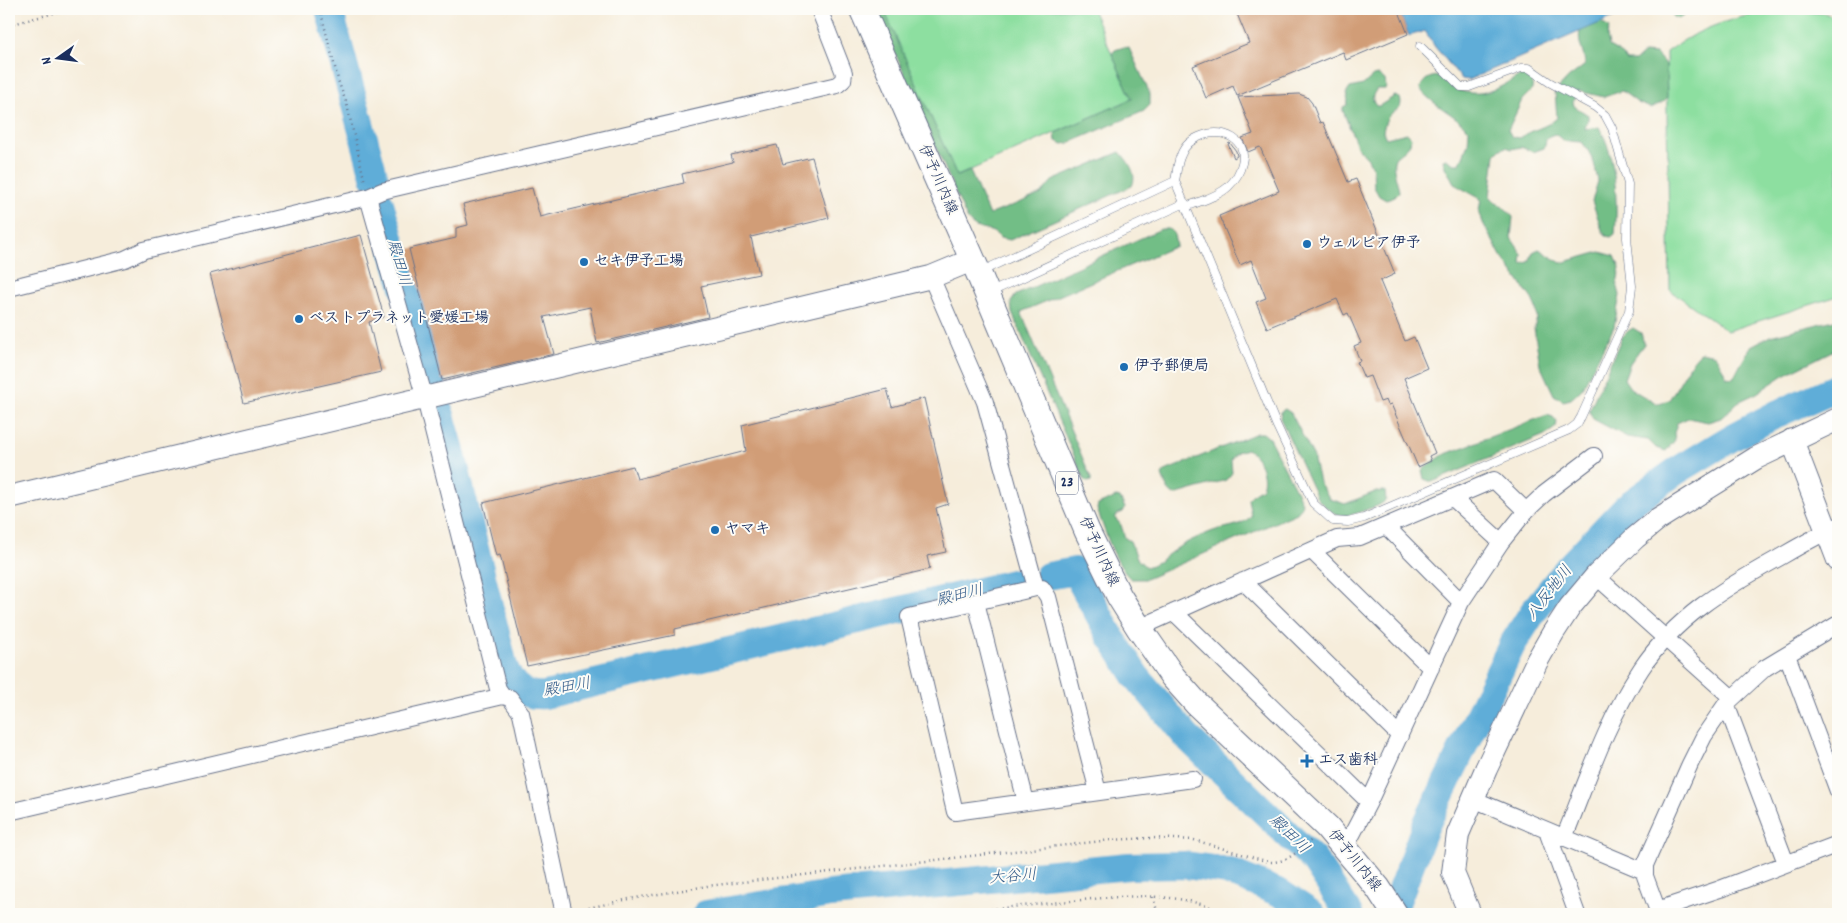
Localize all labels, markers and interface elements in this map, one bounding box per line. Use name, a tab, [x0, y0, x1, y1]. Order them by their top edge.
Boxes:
north arrow	[32, 32, 82, 82]
text: N	[37, 55, 58, 66]
street label: 伊予川内線	[912, 141, 962, 219]
place label: ウェルピア伊予	[1317, 233, 1421, 255]
water label: 殿田川	[380, 237, 416, 289]
marker: ウェルピア伊予	[1301, 238, 1313, 250]
place label: セキ伊予工場	[594, 251, 684, 273]
marker: セキ伊予工場	[578, 256, 590, 268]
place label: ベストプラネット愛媛工場	[309, 308, 489, 330]
marker: ベストプラネット愛媛工場	[293, 313, 305, 325]
place label: 伊予郵便局	[1134, 356, 1209, 378]
marker: 伊予郵便局	[1118, 361, 1130, 373]
road number: 23	[1056, 472, 1078, 494]
street label: 伊予川内線	[1072, 513, 1124, 591]
place label: ヤマキ	[725, 519, 770, 541]
marker: ヤマキ	[709, 524, 721, 536]
water label: 八反地川	[1521, 561, 1579, 625]
water label: 殿田川	[934, 579, 986, 613]
water label: 殿田川	[541, 673, 593, 703]
place label: エス歯科	[1318, 750, 1378, 772]
marker: エス歯科	[1300, 754, 1314, 768]
water label: 殿田川	[1264, 810, 1314, 860]
street label: 伊予川内線	[1322, 825, 1386, 897]
water label: 大谷川	[988, 863, 1038, 891]

